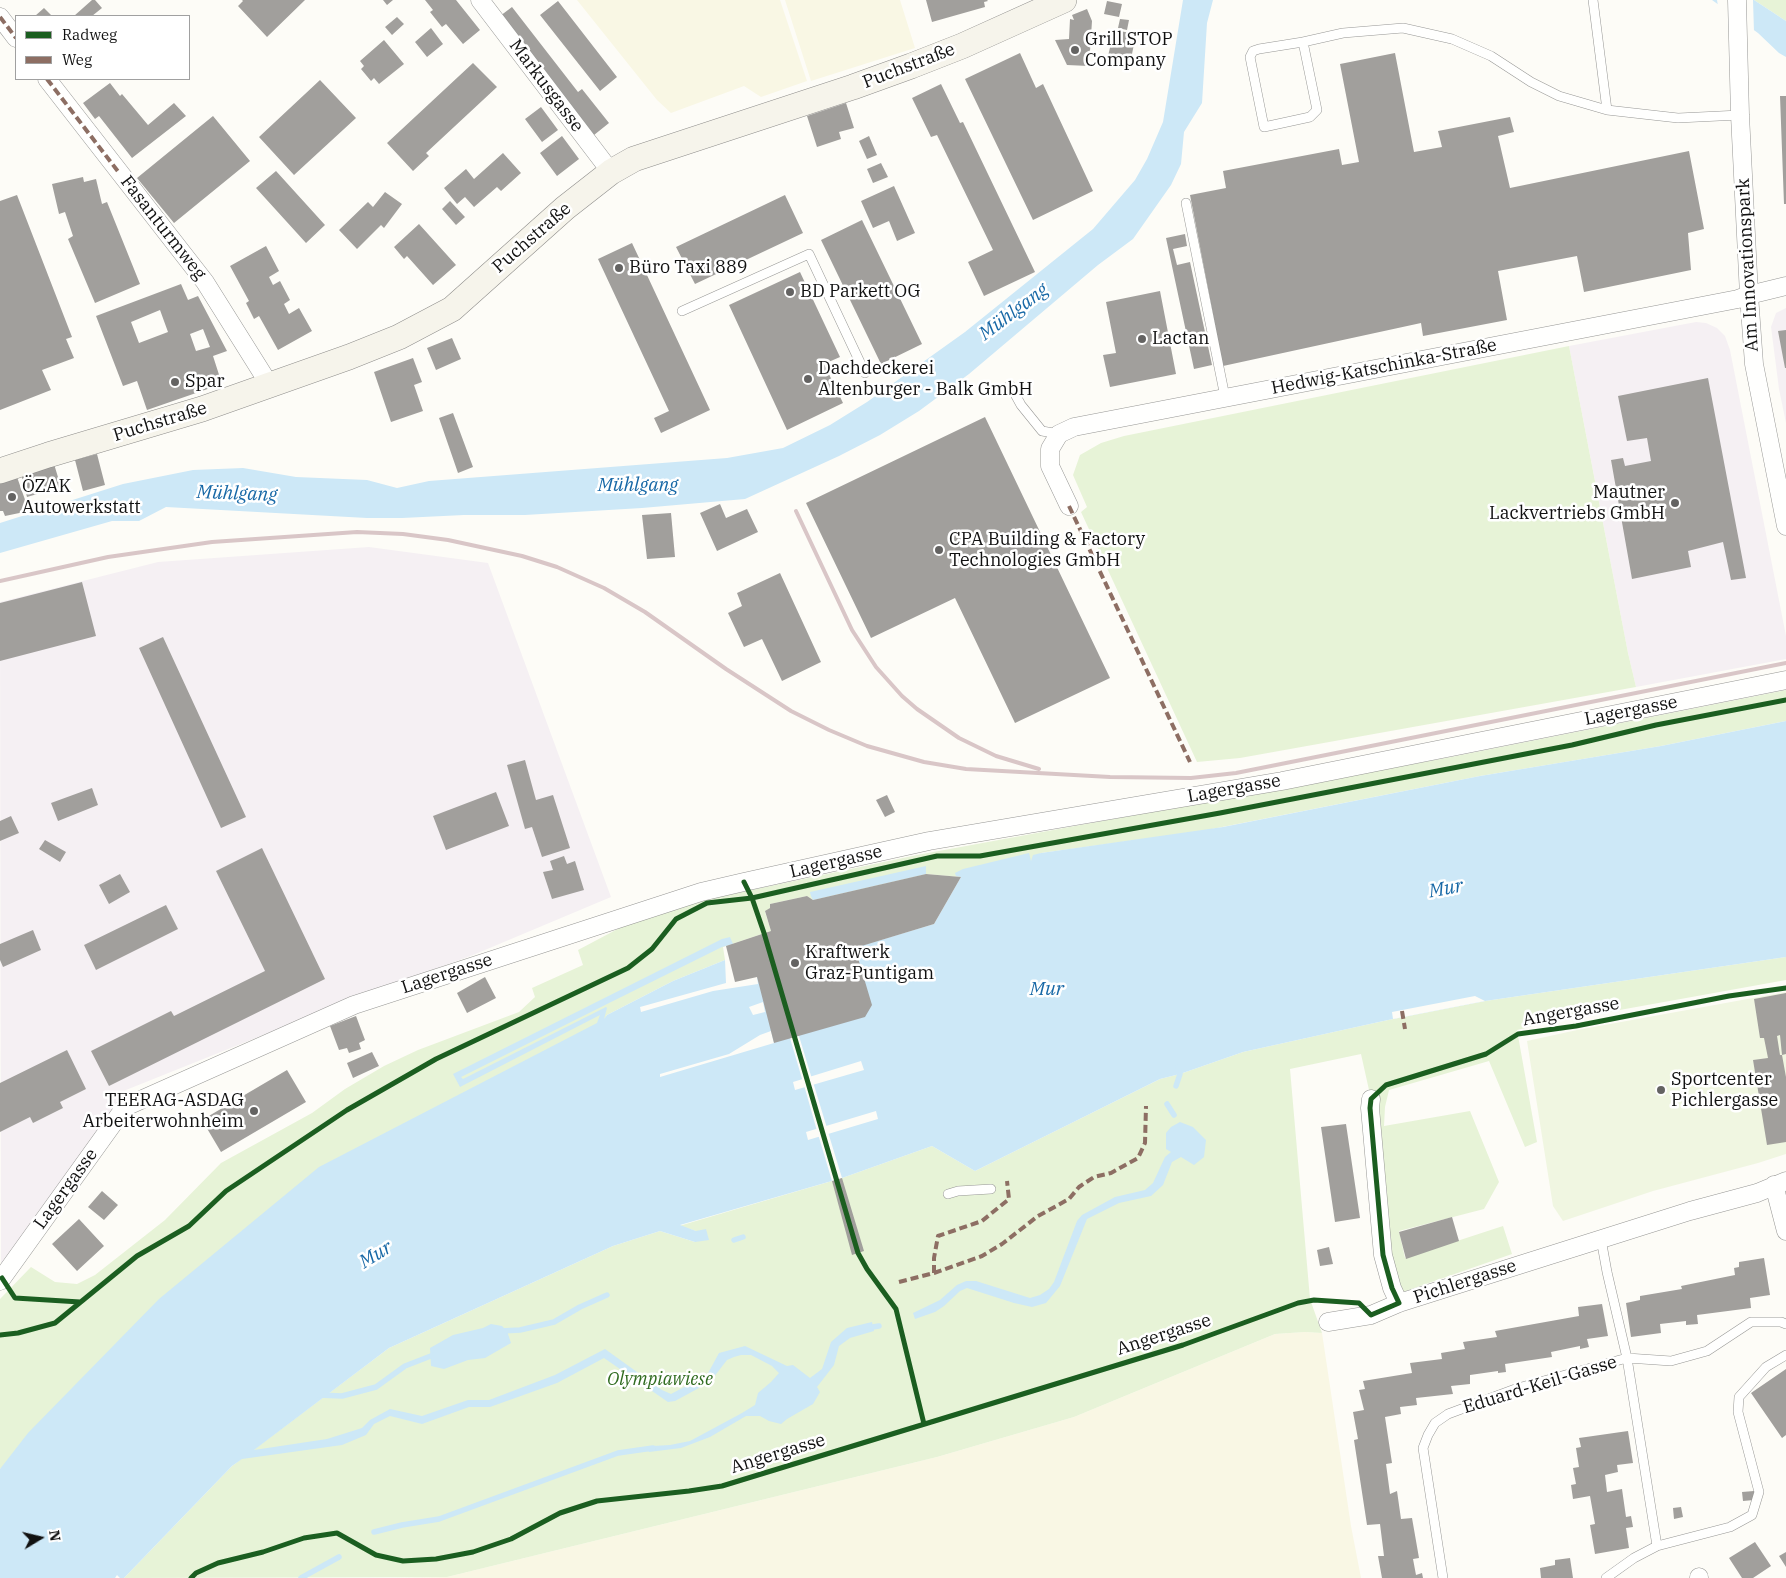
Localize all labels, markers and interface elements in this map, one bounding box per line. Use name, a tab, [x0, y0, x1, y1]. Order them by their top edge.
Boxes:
legend	[15, 15, 190, 80]
text: Radweg	[62, 25, 117, 44]
place label: Grill STOP Company	[1085, 29, 1173, 72]
street label: Markusgasse	[504, 35, 588, 137]
street label: Puchstraße	[860, 39, 958, 93]
marker: Grill STOP Company	[1069, 44, 1081, 56]
text: Weg	[62, 50, 92, 69]
street label: Fasanturmweg	[116, 172, 210, 284]
street label: Am Innovationspark	[1733, 178, 1763, 352]
street label: Puchstraße	[488, 198, 576, 278]
place label: Büro Taxi 889	[629, 257, 748, 279]
marker: Büro Taxi 889	[613, 262, 625, 274]
water label: Mühlgang	[975, 279, 1053, 345]
place label: BD Parkett OG	[800, 281, 920, 303]
marker: BD Parkett OG	[784, 286, 796, 298]
place label: Lactan	[1152, 328, 1209, 350]
marker: Lactan	[1136, 333, 1148, 345]
street label: Hedwig-Katschinka-Straße	[1269, 335, 1499, 399]
place label: Dachdeckerei Altenburger - Balk GmbH	[818, 358, 1033, 400]
place label: Spar	[185, 371, 225, 393]
marker: Dachdeckerei Altenburger - Balk GmbH	[802, 373, 814, 385]
marker: Spar	[169, 376, 181, 388]
street label: Puchstraße	[111, 398, 209, 446]
water label: Mühlgang	[598, 475, 678, 497]
place label: ÖZAK Autowerkstatt	[22, 476, 141, 518]
water label: Mühlgang	[196, 481, 278, 507]
place label: Mautner Lackvertriebs GmbH	[1489, 482, 1665, 524]
marker: ÖZAK Autowerkstatt	[6, 491, 18, 503]
marker: Mautner Lackvertriebs GmbH	[1669, 497, 1681, 509]
place label: CPA Building & Factory Technologies GmbH	[949, 529, 1145, 572]
marker: CPA Building & Factory Technologies GmbH	[933, 544, 945, 556]
street label: Lagergasse	[1583, 691, 1679, 731]
street label: Lagergasse	[1186, 770, 1282, 808]
street label: Lagergasse	[788, 841, 884, 883]
water label: Mur	[1427, 875, 1465, 903]
place label: Kraftwerk Graz-Puntigam	[805, 942, 934, 984]
street label: Lagergasse	[399, 949, 495, 999]
marker: Kraftwerk Graz-Puntigam	[789, 957, 801, 969]
water label: Mur	[1030, 979, 1064, 1001]
street label: Angergasse	[1521, 993, 1621, 1031]
place label: Sportcenter Pichlergasse	[1671, 1069, 1778, 1112]
marker: Sportcenter Pichlergasse	[1655, 1084, 1667, 1096]
place label: TEERAG-ASDAG Arbeiterwohnheim	[82, 1090, 244, 1132]
marker: TEERAG-ASDAG Arbeiterwohnheim	[248, 1105, 260, 1117]
street label: Lagergasse	[30, 1144, 102, 1234]
water label: Mur	[355, 1236, 397, 1274]
street label: Pichlergasse	[1411, 1255, 1519, 1309]
street label: Angergasse	[1114, 1310, 1214, 1360]
street label: Eduard-Keil-Gasse	[1460, 1351, 1620, 1419]
park label: Olympiawiese	[607, 1369, 713, 1391]
street label: Angergasse	[728, 1429, 828, 1479]
north arrow	[15, 1513, 65, 1563]
text: N	[45, 1529, 65, 1543]

